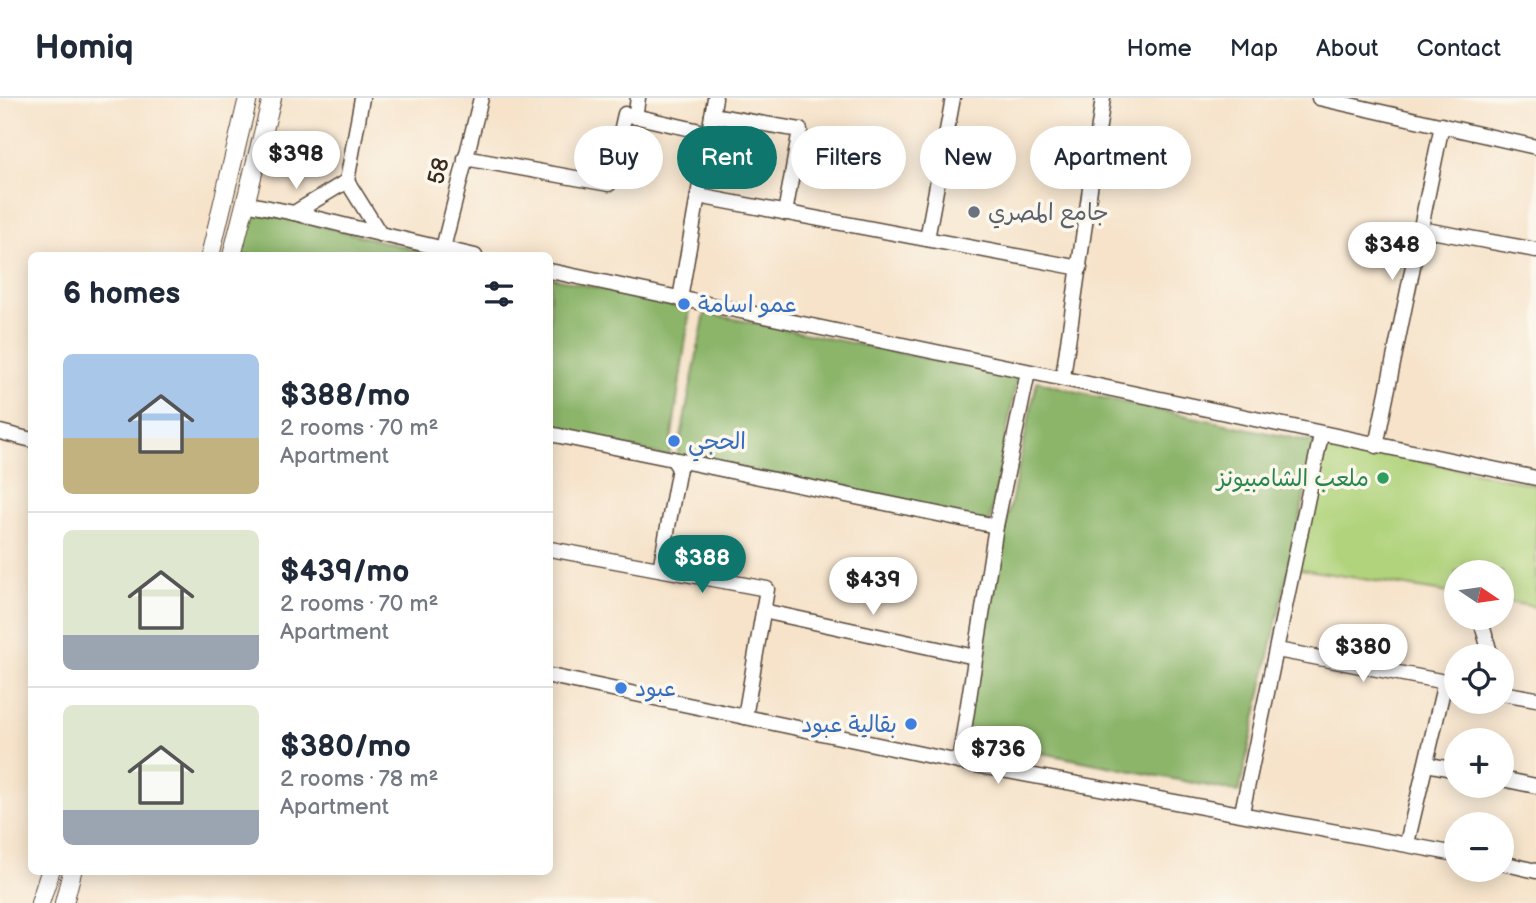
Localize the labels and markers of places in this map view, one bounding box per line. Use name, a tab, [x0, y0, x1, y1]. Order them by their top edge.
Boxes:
pin: $398	[255, 132, 337, 191]
place label: جامع المصري	[988, 199, 1109, 229]
marker: جامع المصري	[966, 204, 982, 220]
pin: $348	[1351, 222, 1433, 282]
place label: عمو اسامة	[698, 291, 797, 319]
marker: عمو اسامة	[676, 296, 692, 312]
place label: الحجي	[688, 428, 746, 462]
marker: الحجي	[666, 433, 682, 449]
place label: ملعب الشامبيونز	[1215, 465, 1369, 493]
marker: ملعب الشامبيونز	[1375, 470, 1391, 486]
pin: $388	[661, 536, 743, 595]
pin: $439	[832, 558, 914, 617]
pin: $380	[1322, 624, 1404, 684]
place label: عبود	[635, 675, 676, 703]
marker: عبود	[613, 680, 629, 696]
place label: بقالية عبود	[801, 711, 897, 739]
marker: بقالية عبود	[903, 716, 919, 732]
pin: $736	[957, 726, 1039, 786]

